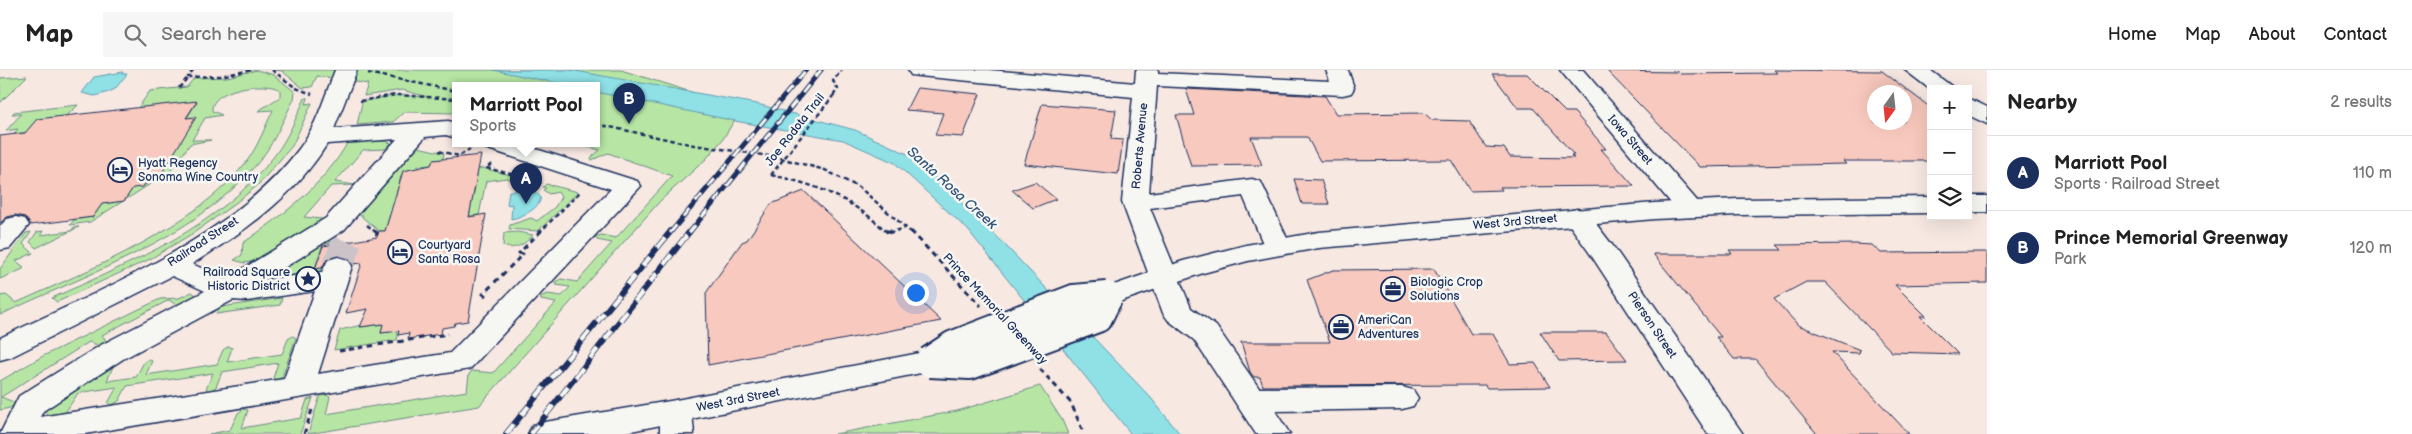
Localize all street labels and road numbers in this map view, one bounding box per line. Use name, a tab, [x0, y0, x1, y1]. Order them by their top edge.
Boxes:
street label: Joe Rodota Trail	[762, 91, 828, 169]
street label: Roberts Avenue	[1129, 102, 1151, 190]
street label: Iowa Street	[1604, 112, 1656, 168]
street label: West 3rd Street	[1472, 211, 1558, 233]
street label: Railroad Street	[165, 213, 241, 270]
street label: Prince Memorial Greenway	[940, 250, 1051, 368]
street label: Pierson Street	[1624, 289, 1680, 361]
street label: West 3rd Street	[695, 385, 781, 415]

